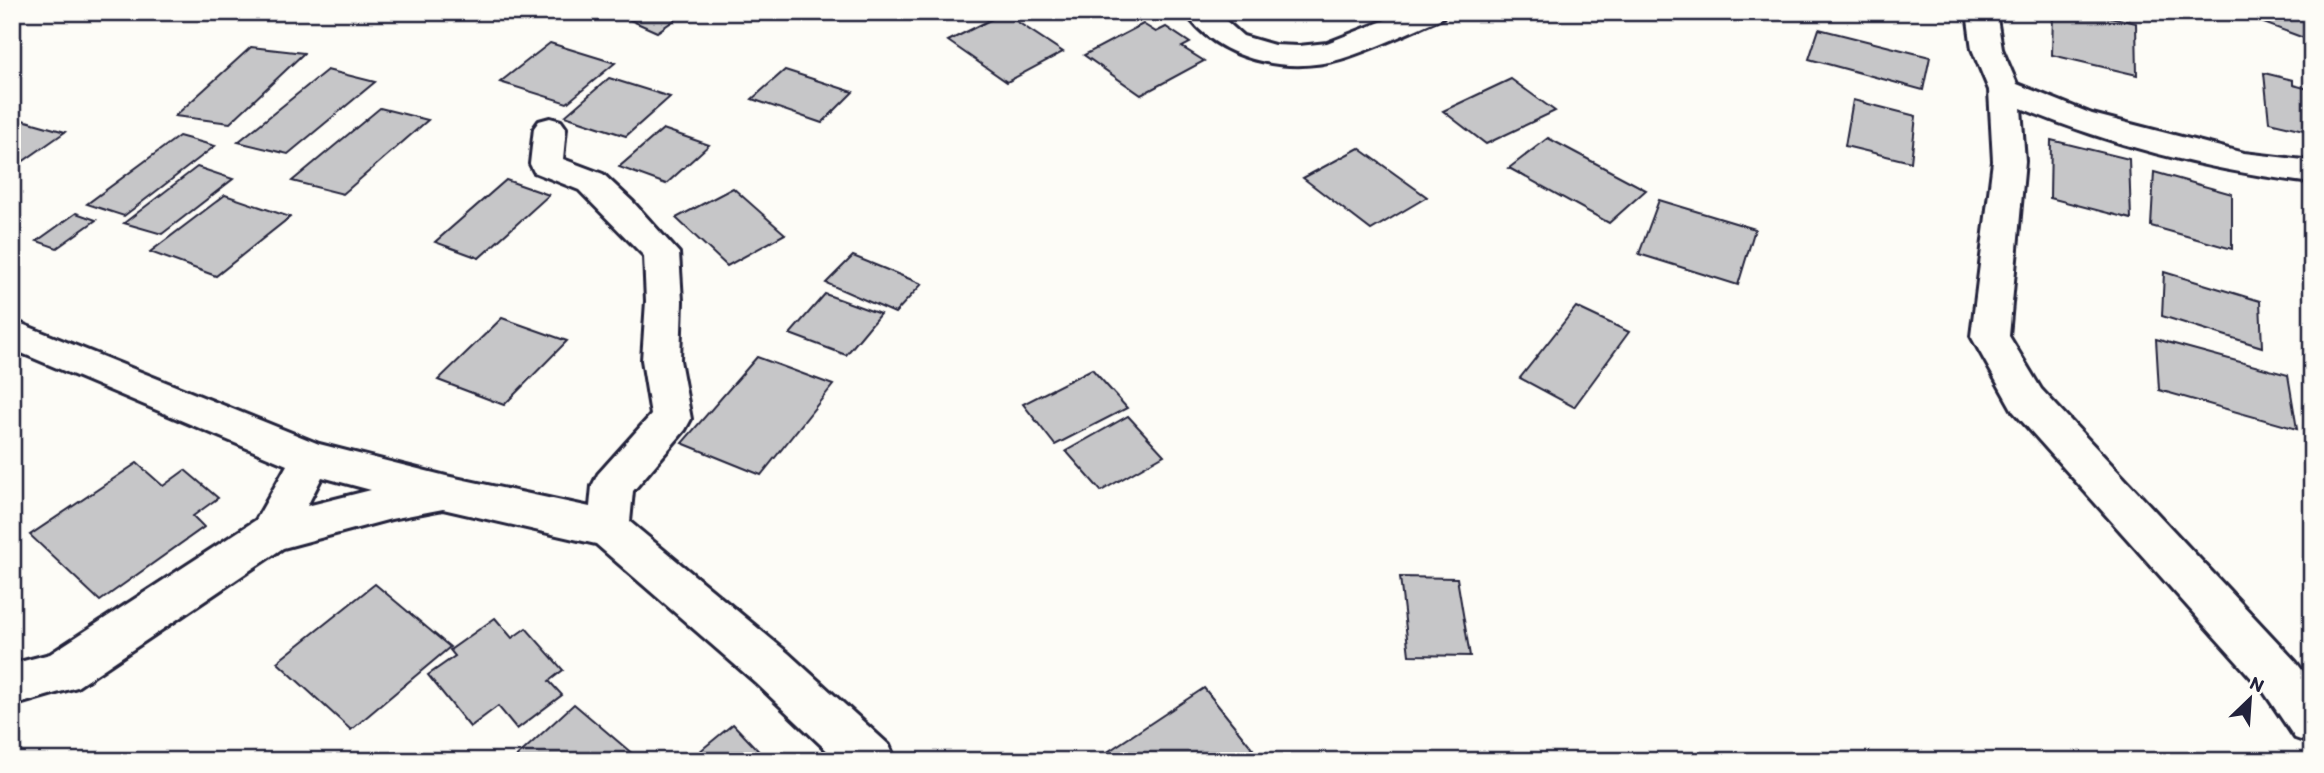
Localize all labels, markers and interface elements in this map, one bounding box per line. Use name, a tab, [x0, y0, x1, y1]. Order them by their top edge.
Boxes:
north arrow	[2216, 664, 2286, 734]
text: N	[2246, 671, 2268, 697]

